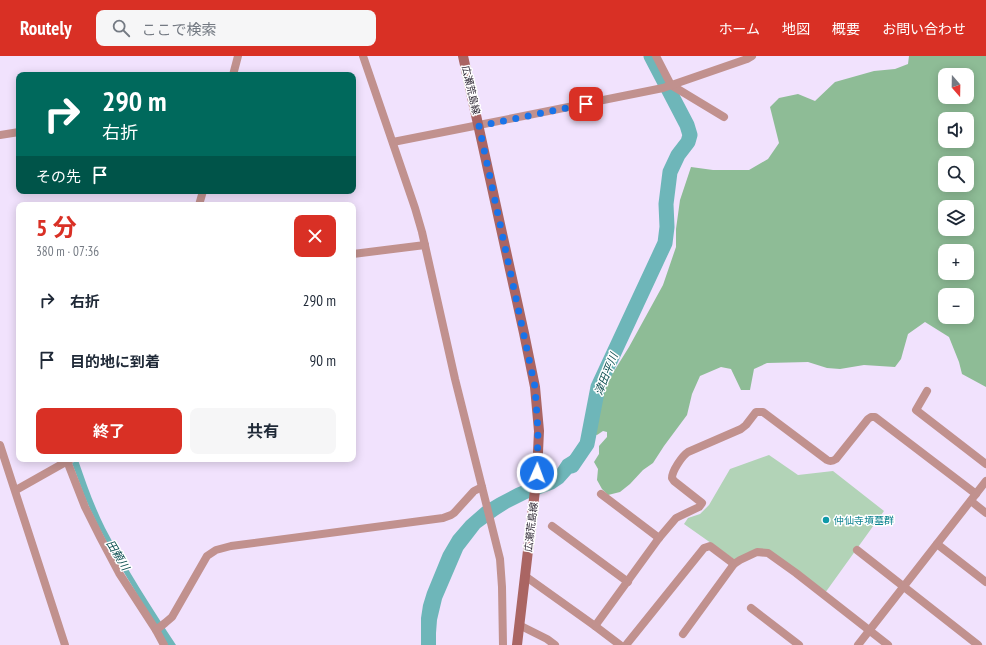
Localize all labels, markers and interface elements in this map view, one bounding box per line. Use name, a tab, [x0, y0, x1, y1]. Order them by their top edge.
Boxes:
search box	[96, 10, 376, 46]
text: Routely	[20, 16, 72, 40]
icon: search	[110, 17, 132, 39]
text: ここで検索	[142, 20, 217, 39]
text: ホーム	[718, 20, 760, 38]
text: 地図	[782, 20, 810, 38]
text: 概要	[832, 20, 860, 38]
text: お問い合わせ	[882, 20, 966, 38]
street label: 広瀬荒島線	[459, 64, 483, 116]
north arrow	[938, 68, 974, 104]
map controls	[938, 68, 974, 324]
text: 290 m	[102, 82, 166, 119]
pin	[569, 87, 603, 121]
icon: right	[36, 88, 88, 140]
icon: arrive	[575, 93, 597, 115]
button: sound	[938, 112, 974, 148]
text: 右折	[102, 121, 138, 144]
button: search	[938, 156, 974, 192]
icon: arrive	[89, 164, 111, 186]
text: その先	[36, 167, 81, 186]
button: layers	[938, 200, 974, 236]
text: 5 分	[36, 212, 76, 243]
button: close	[294, 215, 336, 257]
text: 380 m · 07:36	[36, 243, 99, 260]
button: +	[938, 244, 974, 280]
button: −	[938, 288, 974, 324]
icon: right	[36, 289, 58, 311]
text: 290 m	[303, 291, 336, 310]
text: 右折	[70, 292, 100, 311]
icon: arrive	[36, 349, 58, 371]
water label: 津田平川	[591, 350, 621, 397]
text: 90 m	[310, 351, 336, 370]
text: 目的地に到着	[70, 352, 160, 371]
button: 終了	[36, 408, 182, 454]
button: 共有	[190, 408, 336, 454]
position arrow	[516, 452, 558, 494]
street label: 広瀬荒島線	[522, 501, 540, 553]
place label: 仲仙寺墳墓群	[834, 514, 894, 527]
marker: 仲仙寺墳墓群	[821, 515, 831, 525]
water label: 田頼川	[104, 537, 133, 574]

